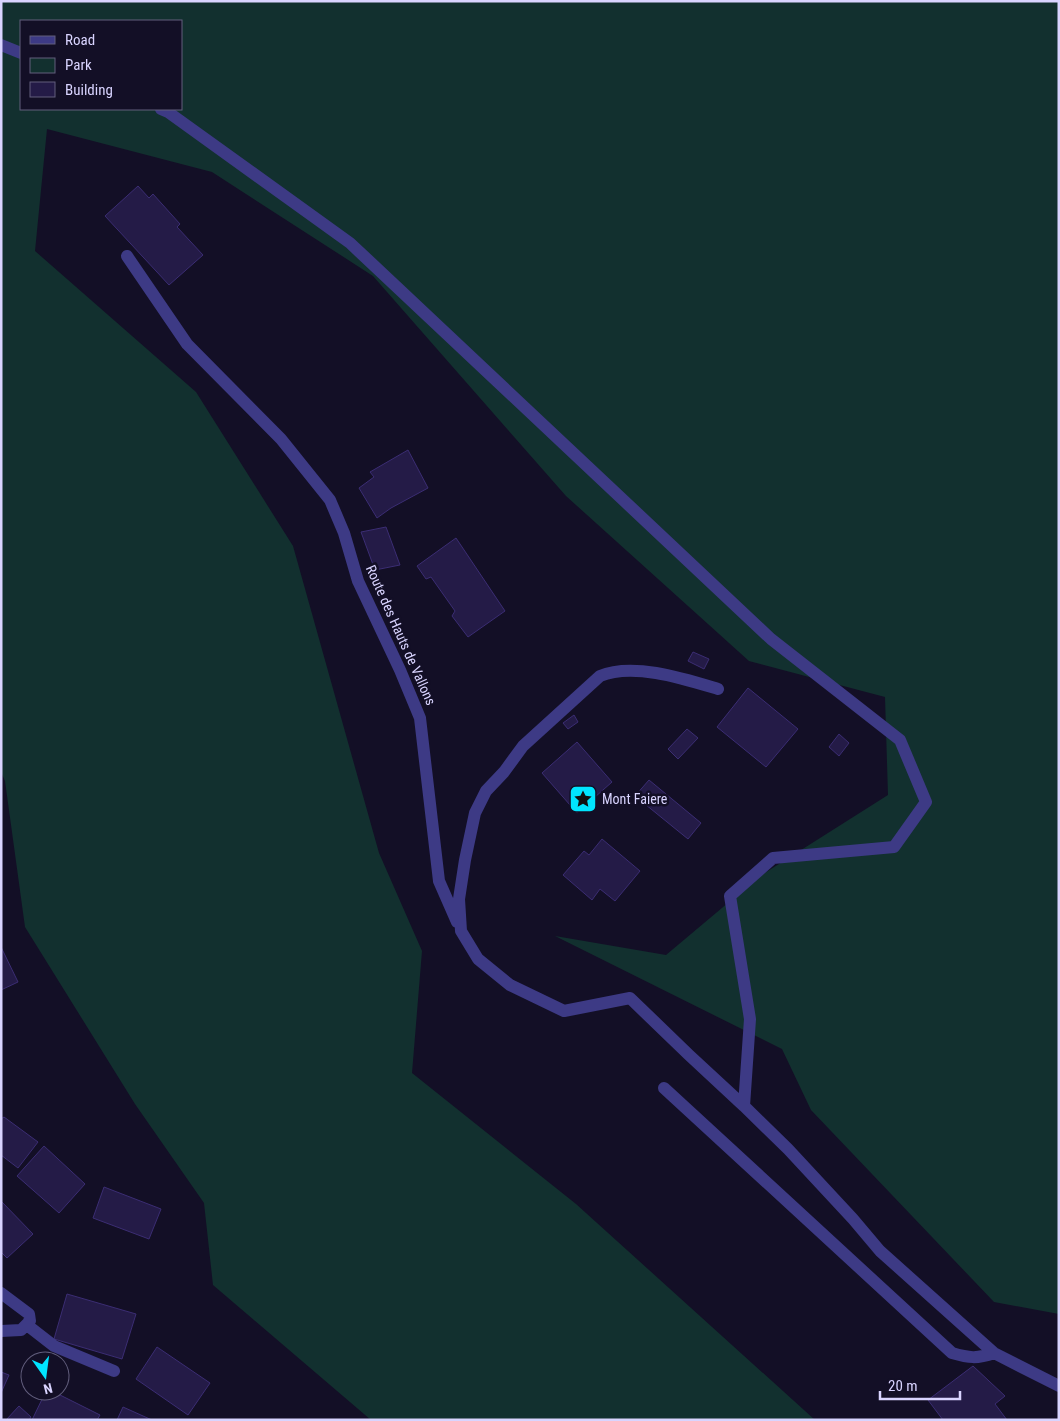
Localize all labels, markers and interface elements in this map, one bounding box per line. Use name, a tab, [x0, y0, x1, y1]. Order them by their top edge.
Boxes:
legend	[20, 20, 182, 110]
text: Road	[65, 31, 95, 49]
text: Park	[65, 56, 92, 74]
text: Building	[65, 81, 113, 99]
street label: Route des Hauts de Vallons	[363, 562, 439, 708]
place icon: Mont Faiere	[568, 784, 598, 814]
place label: Mont Faiere	[602, 791, 668, 807]
north arrow	[20, 1351, 70, 1401]
scale bar	[880, 1368, 960, 1400]
text: 20 m	[888, 1377, 918, 1395]
text: N	[42, 1380, 54, 1397]

